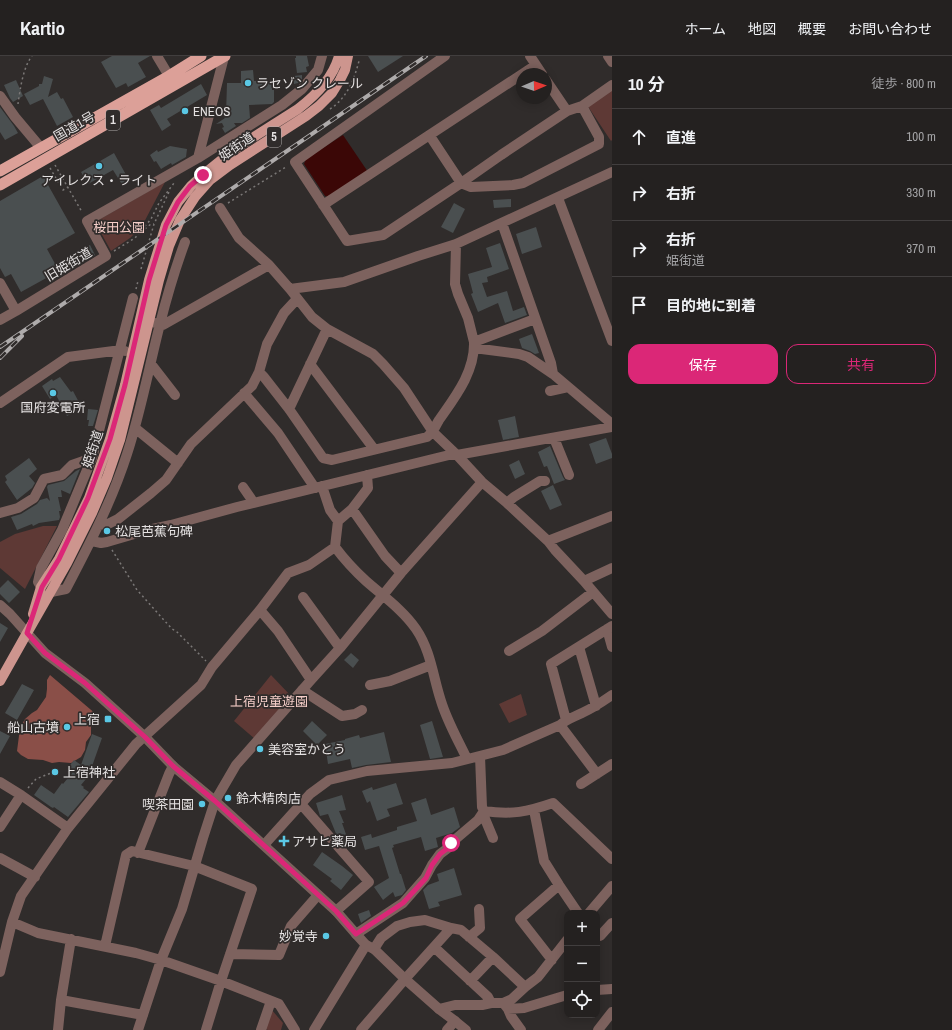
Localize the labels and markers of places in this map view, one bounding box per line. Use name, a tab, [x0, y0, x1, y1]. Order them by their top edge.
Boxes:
place label: ラセゾン クレール	[256, 75, 363, 92]
marker: ラセゾン クレール	[243, 78, 253, 88]
place label: ENEOS	[193, 103, 230, 120]
marker: ENEOS	[180, 106, 190, 116]
marker: アイレクス・ライト	[94, 161, 104, 171]
place label: アイレクス・ライト	[41, 172, 157, 189]
marker: 国府変電所	[48, 388, 58, 398]
place label: 国府変電所	[20, 399, 86, 416]
place label: 松尾芭蕉句碑	[115, 523, 193, 540]
marker: 松尾芭蕉句碑	[102, 526, 112, 536]
place label: 上宿	[74, 711, 100, 728]
marker: 上宿	[103, 714, 113, 724]
place label: 船山古墳	[7, 719, 59, 736]
marker: 船山古墳	[62, 722, 72, 732]
place label: 美容室かとう	[268, 741, 346, 758]
marker: 美容室かとう	[255, 744, 265, 754]
place label: 上宿神社	[63, 764, 115, 781]
marker: 上宿神社	[50, 767, 60, 777]
place label: 鈴木精肉店	[236, 790, 301, 807]
marker: 鈴木精肉店	[223, 793, 233, 803]
place label: 喫茶田園	[142, 796, 194, 813]
marker: 喫茶田園	[197, 799, 207, 809]
place label: アサヒ薬局	[292, 833, 357, 850]
marker: アサヒ薬局	[279, 836, 289, 846]
place label: 妙覚寺	[279, 928, 318, 945]
marker: 妙覚寺	[321, 931, 331, 941]

